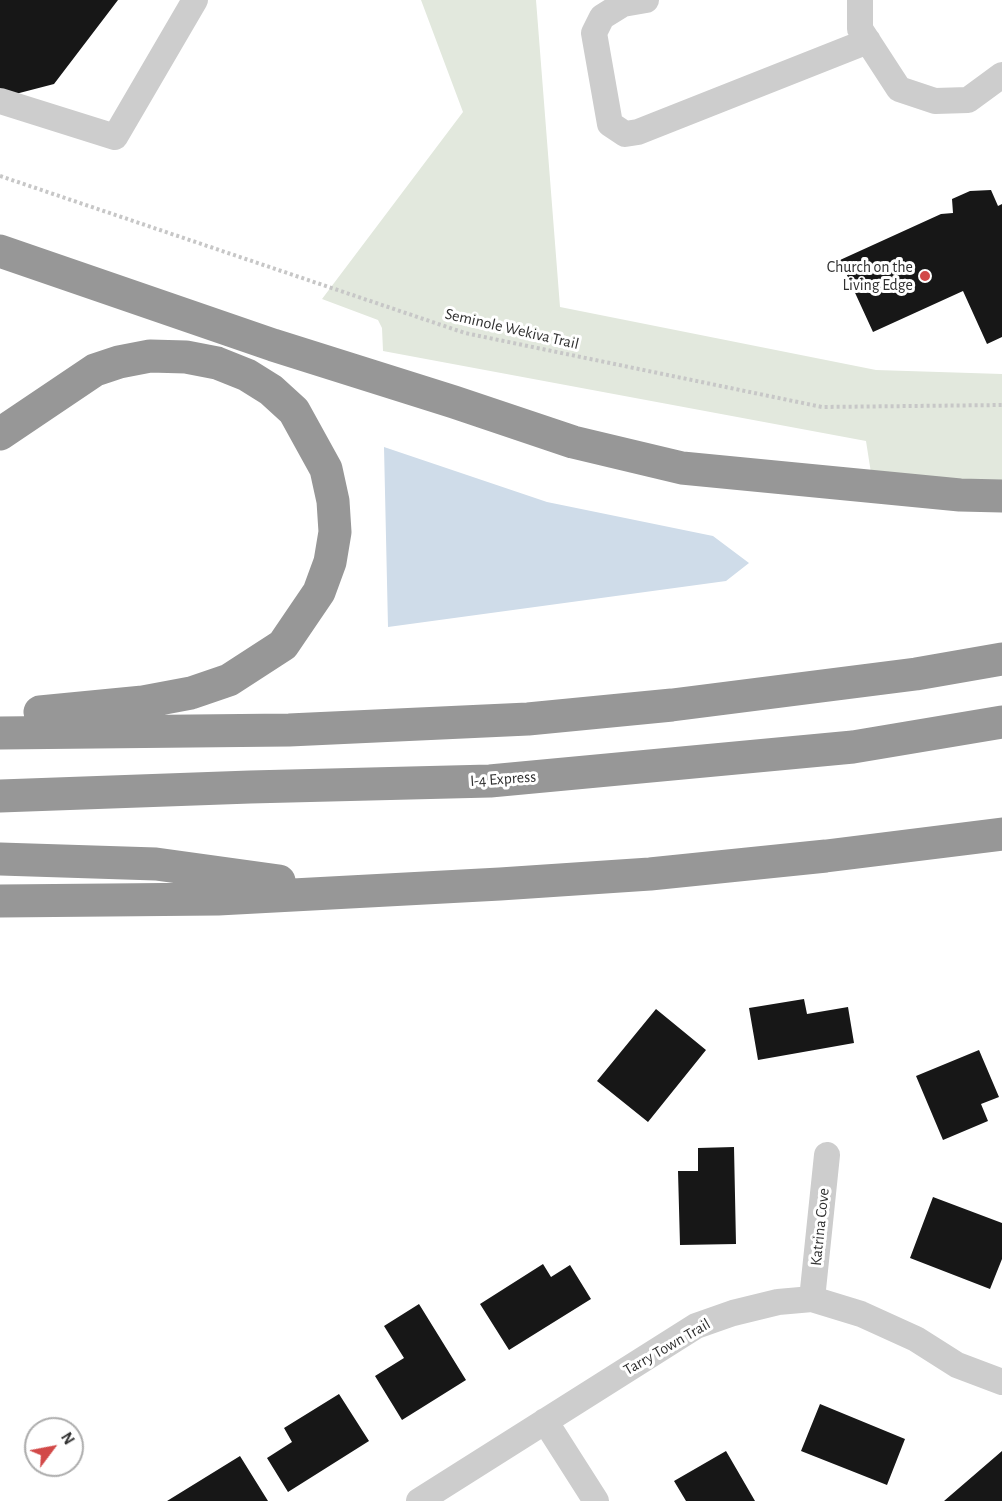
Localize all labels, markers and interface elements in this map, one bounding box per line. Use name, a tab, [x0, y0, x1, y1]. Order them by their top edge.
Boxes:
place label: Church on the Living Edge	[827, 257, 913, 295]
marker: Church on the Living Edge	[918, 269, 932, 283]
street label: Seminole Wekiva Trail	[443, 304, 581, 354]
street label: I-4 Express	[469, 767, 537, 791]
street label: Katrina Cove	[806, 1187, 834, 1267]
street label: Tarry Town Trail	[620, 1314, 714, 1380]
north arrow	[24, 1417, 84, 1477]
text: N	[58, 1430, 77, 1447]

